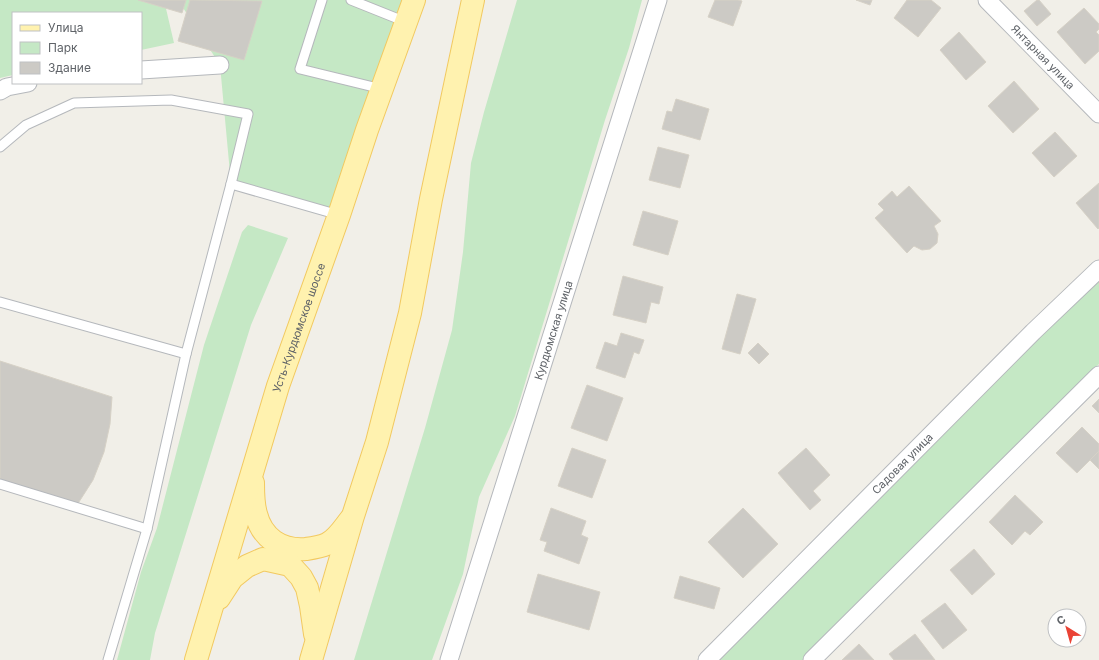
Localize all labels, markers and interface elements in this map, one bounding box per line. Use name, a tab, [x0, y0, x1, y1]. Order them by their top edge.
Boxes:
legend	[12, 12, 142, 84]
text: Улица	[48, 20, 83, 35]
street label: Янтарная улица	[1008, 22, 1078, 92]
text: Парк	[48, 40, 78, 55]
text: Здание	[48, 60, 91, 75]
street label: Усть-Курдюмское шоссе	[270, 261, 328, 394]
street label: Курдюмская улица	[531, 279, 576, 382]
street label: Садовая улица	[869, 430, 936, 497]
north arrow	[1047, 608, 1087, 648]
text: С	[1054, 612, 1068, 628]

